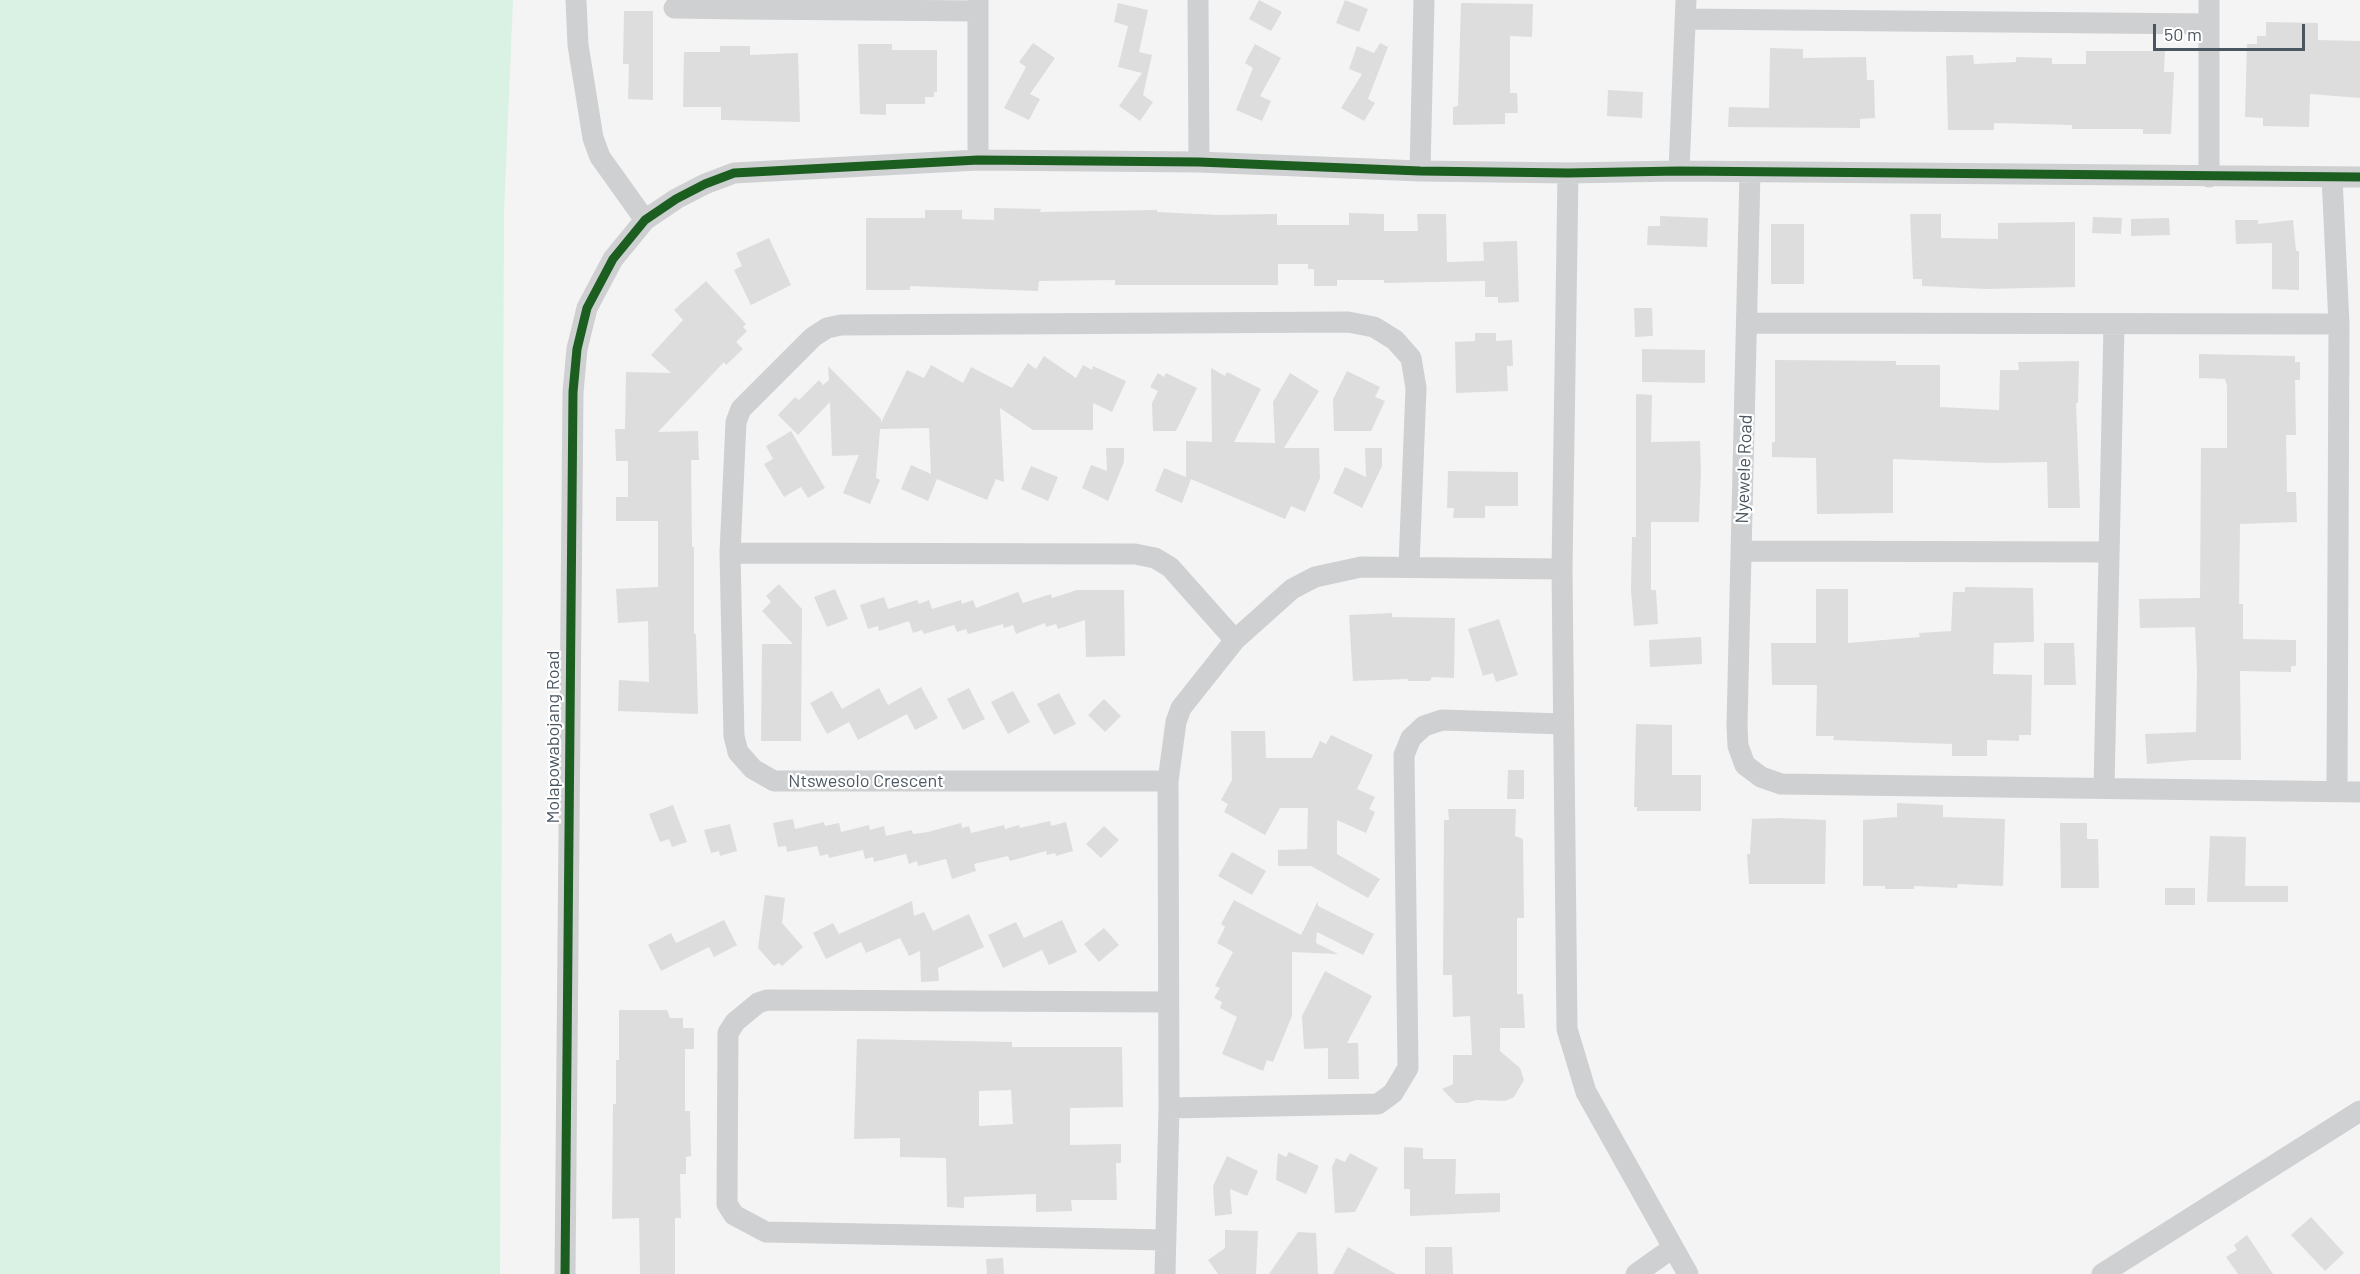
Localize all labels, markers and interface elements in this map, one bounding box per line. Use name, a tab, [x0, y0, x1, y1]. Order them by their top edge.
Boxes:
scale bar	[2156, 12, 2308, 50]
text: 50 m	[2164, 23, 2202, 45]
street label: Nyewele Road	[1731, 414, 1757, 524]
street label: Molapowabojang Road	[542, 650, 564, 824]
street label: Ntswesolo Crescent	[788, 770, 944, 792]

